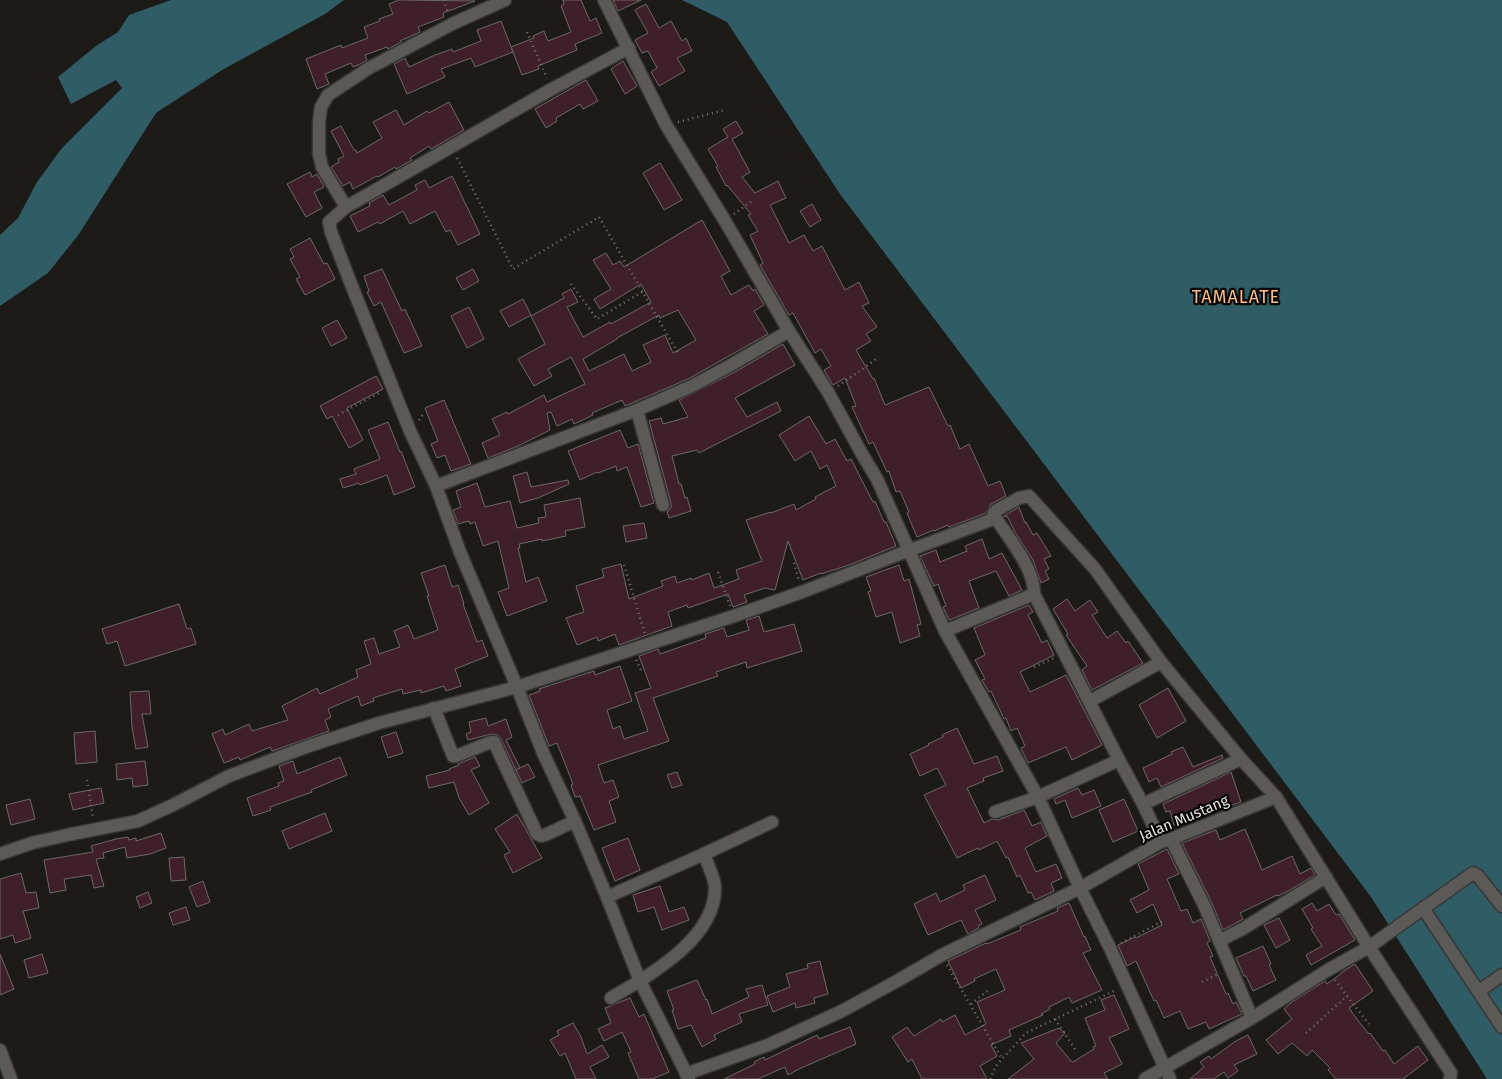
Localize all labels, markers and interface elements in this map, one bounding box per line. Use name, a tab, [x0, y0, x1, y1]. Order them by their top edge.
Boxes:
district label: TAMALATE	[1192, 286, 1280, 308]
street label: Jalan Mustang	[1137, 791, 1232, 845]

